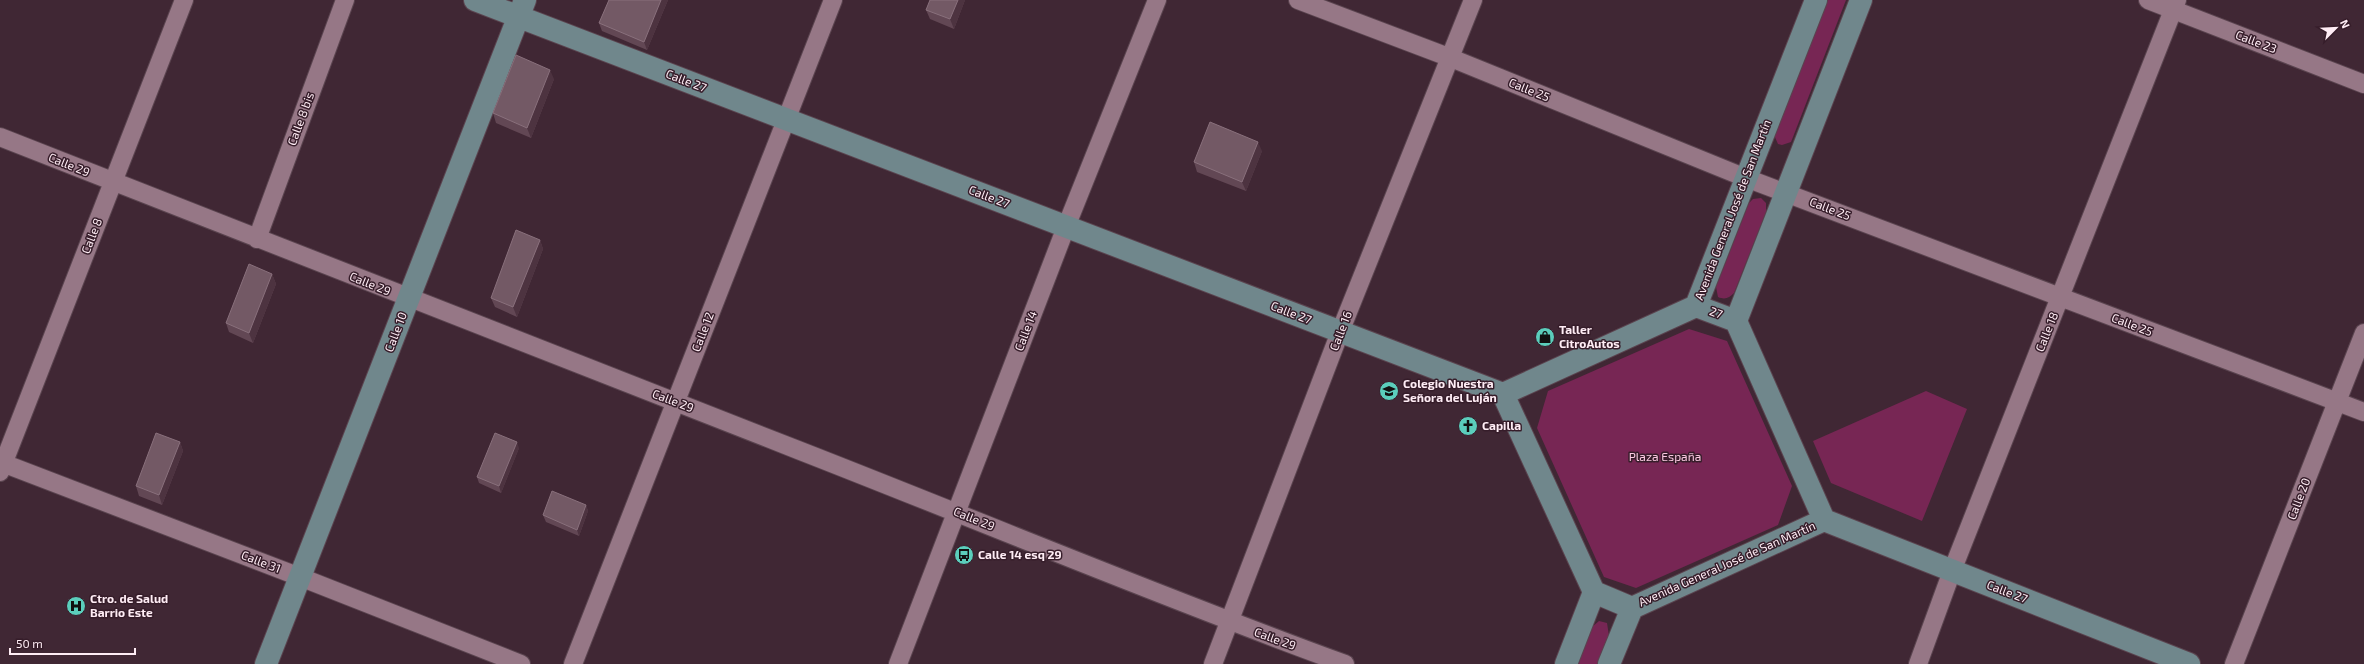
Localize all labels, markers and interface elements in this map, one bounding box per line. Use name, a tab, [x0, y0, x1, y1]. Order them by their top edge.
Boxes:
north arrow	[2316, 8, 2356, 48]
text: N	[2338, 17, 2353, 30]
street label: Calle 23	[2234, 27, 2279, 55]
street label: Calle 27	[664, 66, 709, 94]
street label: Calle 25	[1507, 75, 1552, 104]
street label: Calle 8 bis	[284, 90, 316, 147]
street label: Avenida General José de San Martín	[1691, 117, 1773, 302]
street label: Calle 29	[47, 149, 92, 179]
street label: Calle 27	[967, 182, 1012, 210]
street label: Calle 25	[1808, 194, 1853, 222]
street label: Calle 8	[78, 216, 104, 255]
street label: Calle 29	[348, 268, 393, 298]
street label: Calle 27	[1269, 298, 1314, 326]
street label: 27	[1708, 303, 1725, 321]
street label: Calle 14	[1011, 309, 1039, 353]
street label: Calle 16	[1326, 309, 1354, 352]
street label: Calle 10	[381, 310, 409, 354]
street label: Calle 12	[688, 310, 716, 353]
street label: Calle 18	[2032, 310, 2060, 354]
street label: Calle 25	[2110, 310, 2155, 338]
place label: Taller CitroAutos	[1559, 322, 1620, 350]
shop icon: Taller CitroAutos	[1534, 326, 1556, 348]
place label: Colegio Nuestra Señora del Luján	[1403, 376, 1497, 405]
school or university icon: Colegio Nuestra Señora del Luján	[1378, 380, 1400, 402]
street label: Calle 29	[651, 386, 696, 414]
church icon: Capilla	[1457, 415, 1479, 437]
place label: Capilla	[1482, 418, 1521, 432]
park label: Plaza España	[1629, 449, 1701, 463]
street label: Calle 20	[2284, 476, 2312, 522]
street label: Calle 29	[952, 503, 997, 533]
street label: Avenida General José de San Martín	[1636, 518, 1817, 609]
bus stop icon: Calle 14 esq 29	[953, 544, 975, 566]
street label: Calle 31	[240, 547, 283, 575]
place label: Calle 14 esq 29	[978, 547, 1061, 561]
street label: Calle 27	[1985, 577, 2030, 605]
place label: Ctro. de Salud Barrio Este	[90, 591, 168, 619]
hospital icon: Ctro. de Salud Barrio Este	[65, 595, 87, 617]
street label: Calle 29	[1253, 624, 1298, 652]
scale bar	[10, 630, 135, 656]
text: 50 m	[16, 636, 43, 650]

